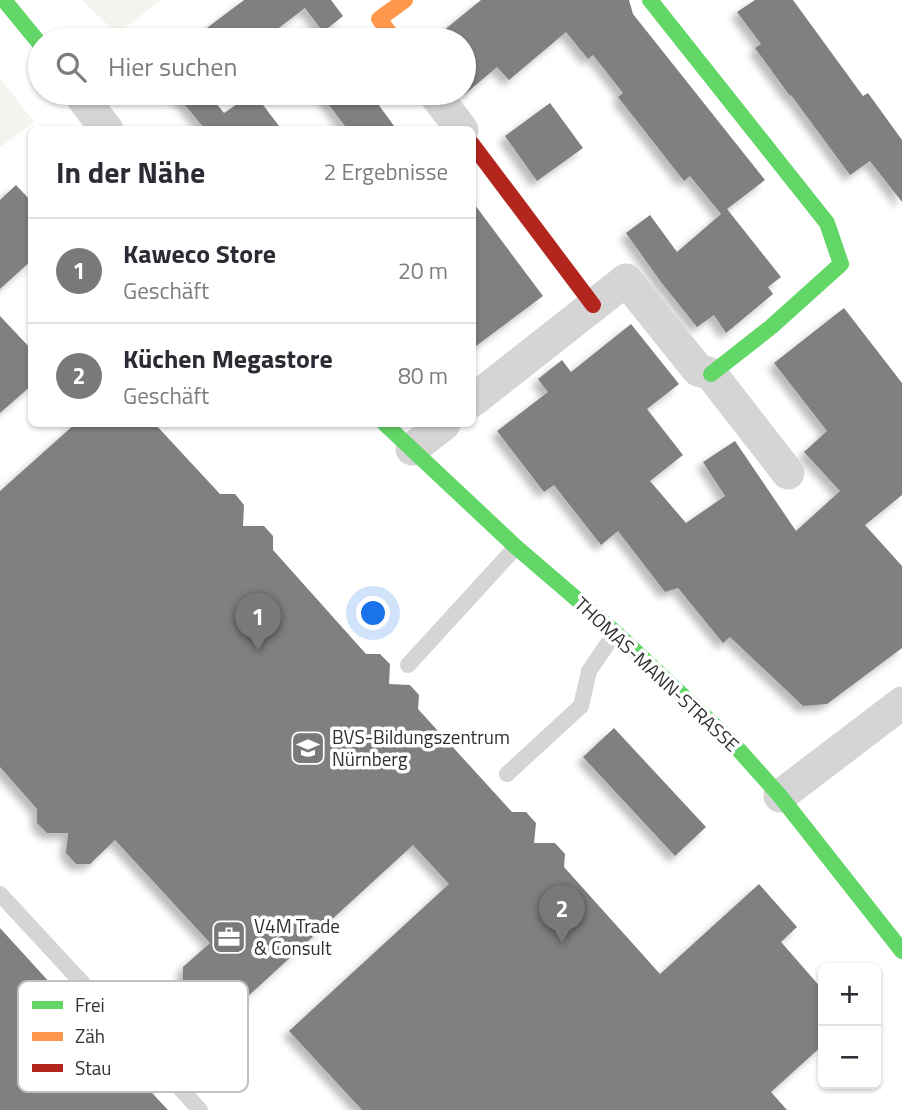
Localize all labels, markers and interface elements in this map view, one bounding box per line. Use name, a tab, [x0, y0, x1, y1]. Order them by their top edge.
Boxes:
search box	[28, 28, 476, 105]
text: Hier suchen	[108, 47, 237, 86]
icon: search	[52, 48, 90, 86]
text: In der Nähe	[56, 149, 205, 195]
text: 2 Ergebnisse	[324, 154, 448, 189]
text: Kaweco Store	[123, 234, 276, 273]
text: 1	[73, 253, 85, 288]
text: 20 m	[398, 253, 448, 288]
text: Geschäft	[123, 273, 209, 308]
text: Küchen Megastore	[123, 339, 333, 378]
text: 2	[73, 358, 85, 393]
text: 80 m	[398, 358, 448, 393]
text: Geschäft	[123, 378, 209, 413]
street label: THOMAS-MANN-STRASSE	[568, 589, 746, 758]
pin: 1	[235, 593, 281, 651]
your location	[356, 596, 390, 630]
place label: BVS-Bildungszentrum Nürnberg	[332, 722, 510, 773]
school or university icon: BVS-Bildungszentrum Nürnberg	[289, 729, 327, 767]
pin: 2	[539, 885, 585, 943]
place label: V4M Trade & Consult	[254, 911, 340, 962]
office icon: V4M Trade & Consult	[210, 918, 248, 956]
map controls	[818, 963, 881, 1089]
button: +	[818, 963, 881, 1026]
legend	[18, 981, 248, 1092]
text: Frei	[75, 990, 105, 1019]
text: Zäh	[75, 1021, 105, 1050]
button: −	[818, 1026, 881, 1089]
text: Stau	[75, 1053, 111, 1082]

